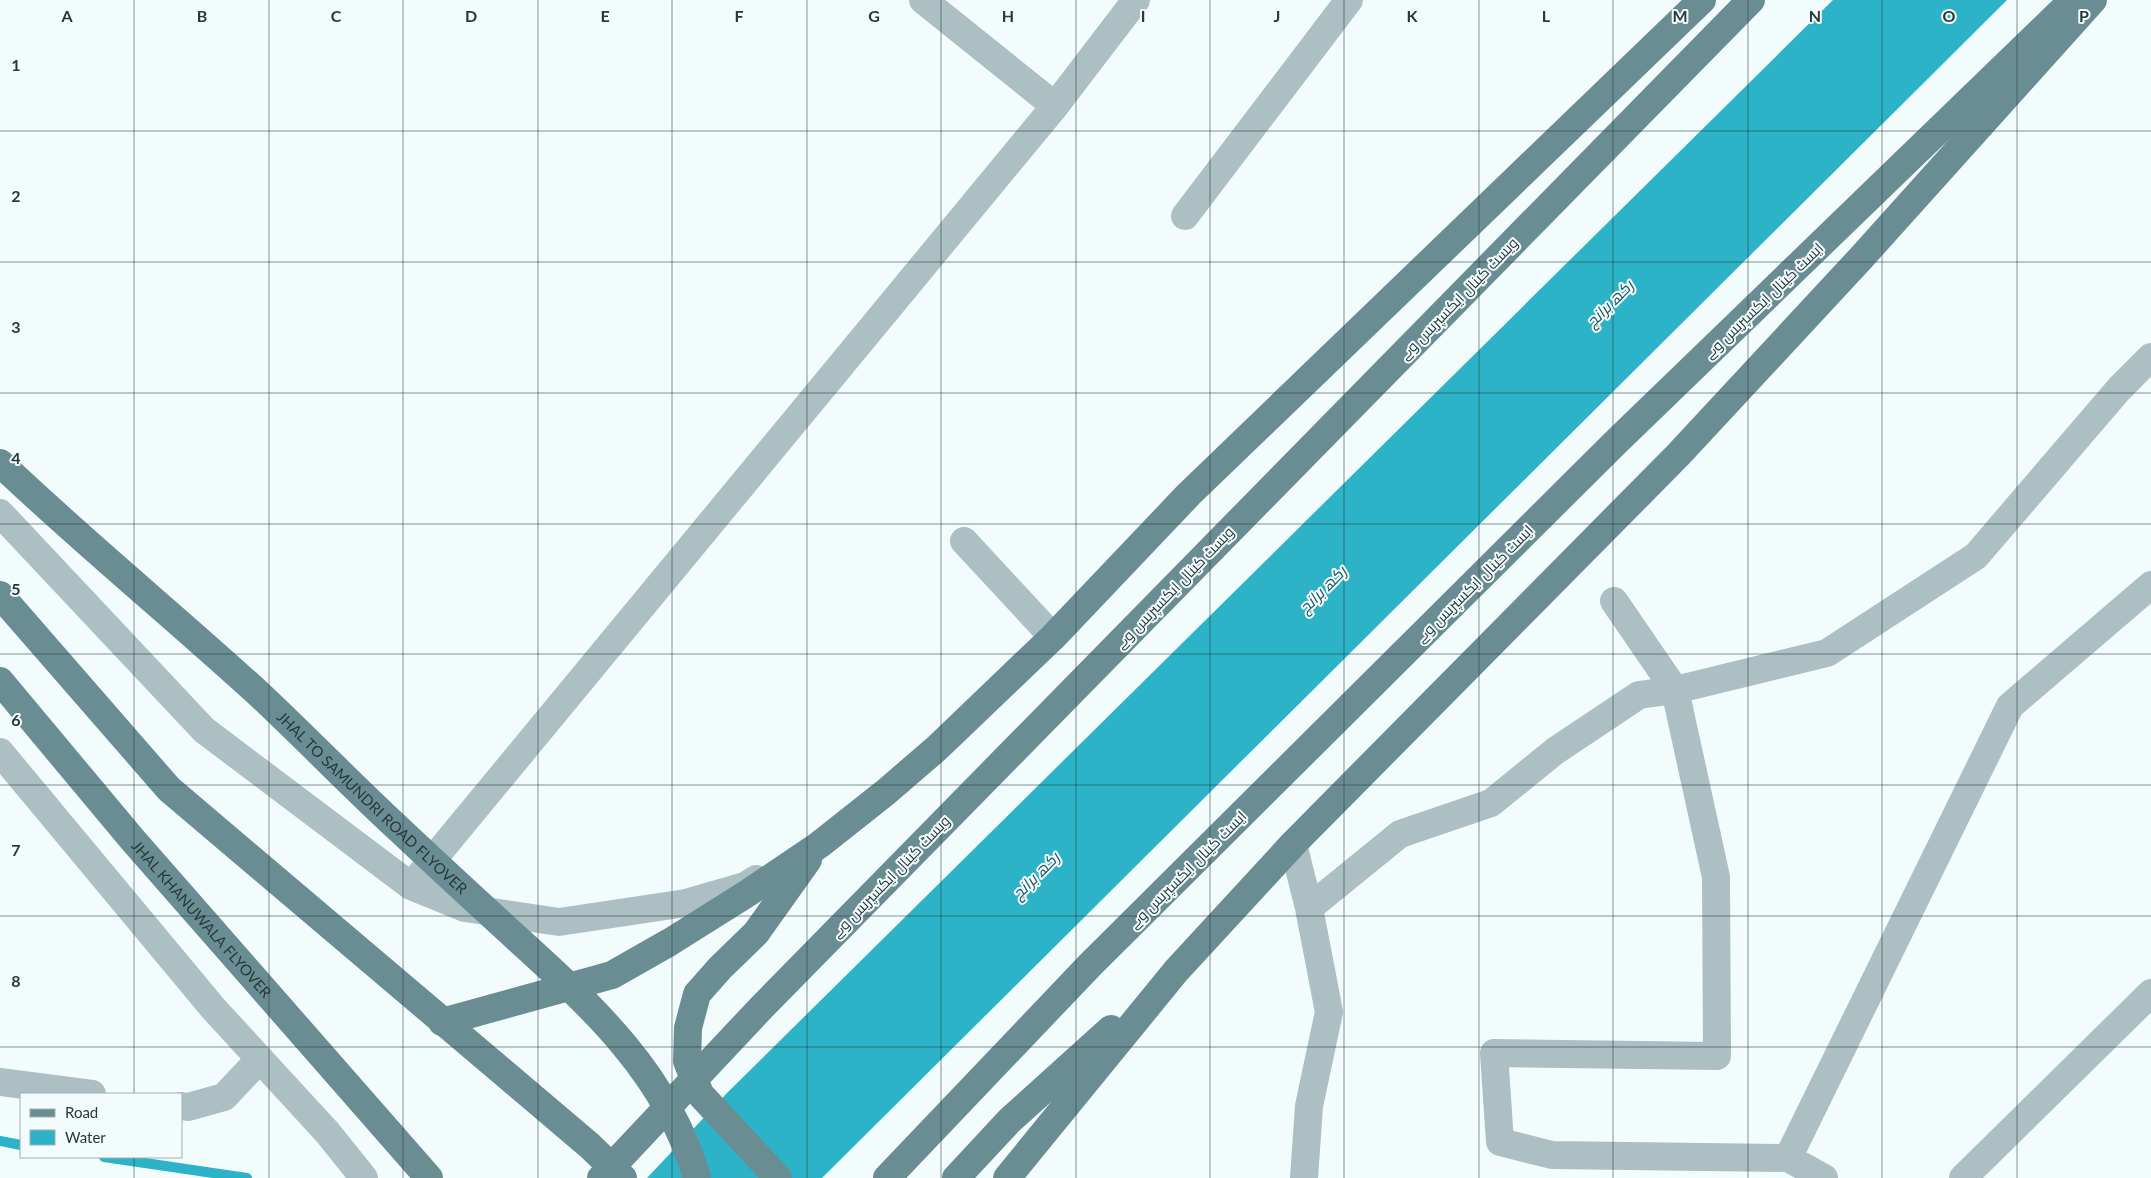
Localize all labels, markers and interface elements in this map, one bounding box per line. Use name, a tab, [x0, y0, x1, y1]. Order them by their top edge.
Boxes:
text: A	[60, 6, 73, 25]
text: B	[197, 6, 207, 25]
text: C	[331, 6, 342, 25]
text: D	[465, 6, 477, 25]
text: E	[600, 6, 610, 25]
text: F	[734, 6, 744, 25]
text: G	[868, 6, 880, 25]
text: H	[1002, 6, 1014, 25]
text: I	[1141, 6, 1145, 25]
text: J	[1274, 6, 1280, 25]
text: K	[1407, 6, 1419, 25]
text: L	[1542, 6, 1551, 25]
text: M	[1672, 6, 1688, 25]
text: N	[1809, 6, 1821, 25]
text: O	[1943, 6, 1956, 25]
text: P	[2079, 6, 2089, 25]
text: 1	[11, 55, 21, 74]
text: 2	[11, 186, 21, 205]
street label: ویسٹ کینال ایکسپریس وے	[1395, 233, 1523, 364]
street label: ایسٹ کینال ایکسپریس وے	[1700, 238, 1828, 363]
water label: رکھ برانچ	[1581, 274, 1640, 333]
text: 3	[11, 317, 21, 336]
text: 4	[11, 448, 21, 467]
street label: ایسٹ کینال ایکسپریس وے	[1411, 520, 1538, 647]
street label: ویسٹ کینال ایکسپریس وے	[1111, 522, 1239, 653]
water label: رکھ برانچ	[1294, 560, 1353, 619]
text: 5	[11, 579, 21, 598]
street label: JHAL TO SAMUNDRI ROAD FLYOVER	[274, 707, 472, 898]
text: 6	[11, 710, 21, 729]
street label: ایسٹ کینال ایکسپریس وے	[1124, 806, 1251, 933]
street label: ویسٹ کینال ایکسپریس وے	[827, 811, 955, 942]
street label: JHAL KHANUWALA FLYOVER	[128, 837, 276, 1001]
text: 7	[11, 840, 21, 859]
water label: رکھ برانچ	[1007, 846, 1066, 905]
text: 8	[11, 971, 21, 990]
legend	[20, 1093, 182, 1158]
text: Road	[65, 1103, 98, 1121]
text: Water	[65, 1128, 106, 1146]

